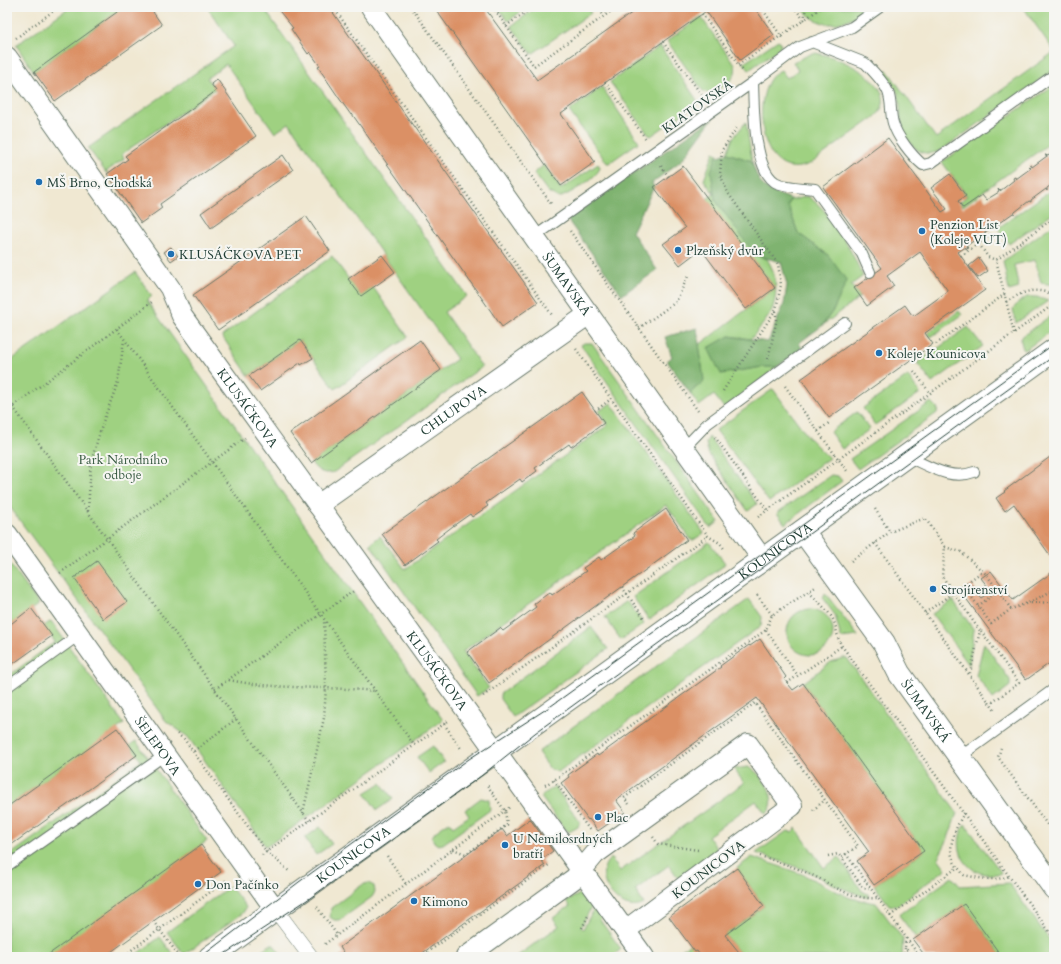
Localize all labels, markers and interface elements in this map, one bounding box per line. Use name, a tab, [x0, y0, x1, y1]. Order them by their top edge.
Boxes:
street label: KLATOVSKÁ	[659, 75, 737, 138]
place label: MŠ Brno, Chodská	[47, 174, 152, 192]
marker: MŠ Brno, Chodská	[34, 177, 44, 187]
place label: Penzion List (Koleje VUT)	[930, 216, 1007, 249]
marker: Penzion List (Koleje VUT)	[917, 226, 927, 236]
place label: Plzeňský dvůr	[686, 242, 763, 260]
marker: Plzeňský dvůr	[673, 245, 683, 255]
place label: KLUSÁČKOVA PET	[179, 246, 302, 264]
marker: KLUSÁČKOVA PET	[166, 249, 176, 259]
street label: ŠUMAVSKÁ	[538, 249, 595, 320]
place label: Koleje Kounicova	[887, 345, 986, 363]
marker: Koleje Kounicova	[874, 348, 884, 358]
street label: KLUSÁČKOVA	[212, 365, 282, 452]
street label: CHLUPOVA	[417, 381, 491, 440]
park label: Park Národního odboje	[78, 451, 168, 484]
street label: KOUNICOVA	[735, 518, 817, 584]
place label: Strojírenství	[941, 581, 1008, 599]
marker: Strojírenství	[928, 584, 938, 594]
street label: KLUSÁČKOVA	[402, 628, 472, 715]
street label: ŠUMAVSKÁ	[896, 676, 955, 747]
street label: ŠELEPOVA	[130, 713, 185, 780]
place label: Plac	[606, 809, 629, 827]
marker: Plac	[593, 812, 603, 822]
street label: KOUNICOVA	[313, 822, 395, 888]
place label: U Nemilosrdných bratří	[513, 830, 613, 863]
street label: KOUNICOVA	[668, 836, 749, 903]
marker: U Nemilosrdných bratří	[500, 840, 510, 850]
place label: Don Pačínko	[206, 876, 279, 894]
marker: Don Pačínko	[193, 879, 203, 889]
place label: Kimono	[422, 893, 468, 911]
marker: Kimono	[409, 896, 419, 906]

